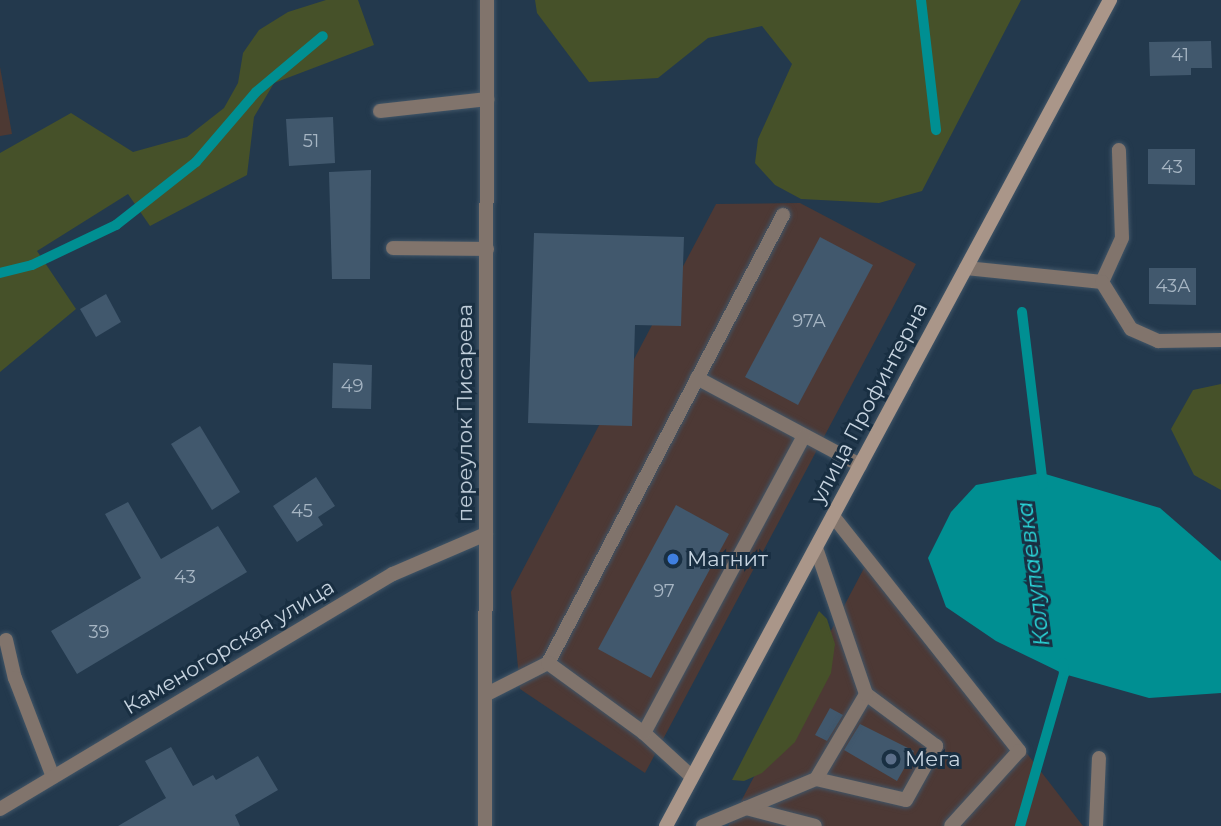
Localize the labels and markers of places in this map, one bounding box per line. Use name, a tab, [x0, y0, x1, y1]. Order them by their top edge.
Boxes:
place label: Магнит	[687, 546, 768, 572]
marker: Магнит	[665, 551, 681, 567]
place label: Мега	[905, 746, 960, 772]
marker: Мега	[883, 751, 899, 767]

